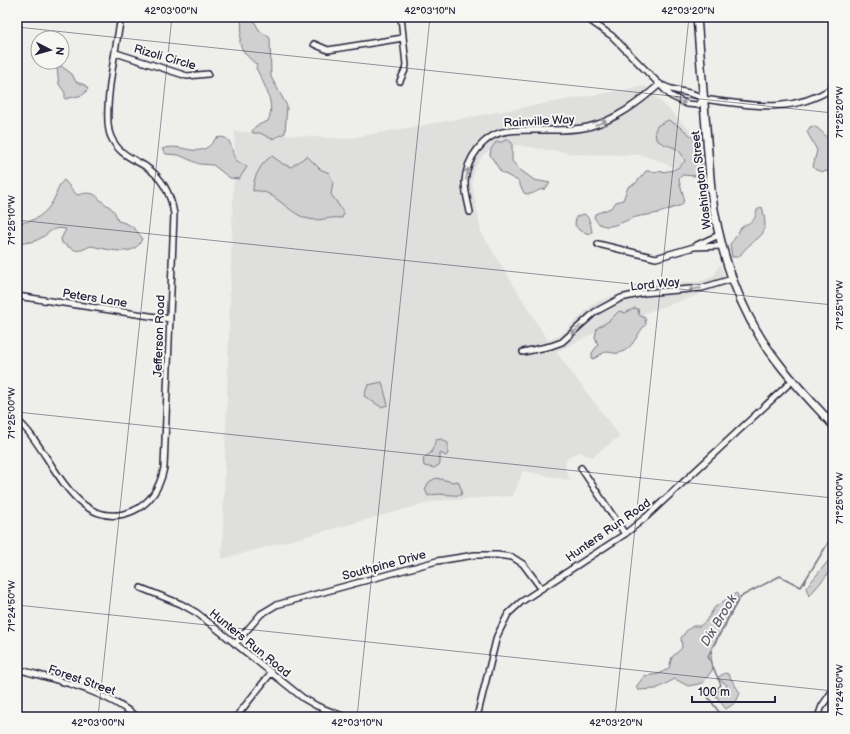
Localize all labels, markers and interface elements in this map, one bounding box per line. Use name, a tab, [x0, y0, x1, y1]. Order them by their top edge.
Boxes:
text: 42°03'00"N	[144, 5, 198, 17]
text: 42°03'10"N	[404, 5, 456, 17]
text: 42°03'20"N	[661, 5, 715, 17]
north arrow	[30, 30, 70, 70]
street label: Rizoli Circle	[132, 41, 198, 74]
text: N	[53, 46, 66, 56]
text: 71°25'20"W	[834, 86, 846, 138]
one-way arrow	[674, 98, 686, 105]
street label: Rainville Way	[503, 112, 575, 131]
one-way arrow	[595, 118, 607, 126]
street label: Washington Street	[688, 130, 715, 230]
one-way arrow	[463, 168, 471, 181]
text: 71°25'10"W	[6, 195, 18, 245]
street label: Lord Way	[630, 274, 681, 295]
text: 71°25'10"W	[834, 280, 846, 330]
one-way arrow	[689, 285, 702, 293]
street label: Peters Lane	[61, 286, 128, 311]
street label: Jefferson Road	[151, 294, 168, 377]
one-way arrow	[571, 325, 581, 335]
text: 71°25'00"W	[6, 387, 18, 439]
text: 71°25'00"W	[834, 472, 846, 524]
street label: Hunters Run Road	[563, 495, 654, 565]
street label: Southpine Drive	[341, 547, 428, 584]
text: 71°24'50"W	[6, 580, 18, 632]
water label: Dix Brook	[697, 591, 741, 649]
street label: Hunters Run Road	[206, 606, 294, 681]
street label: Forest Street	[46, 662, 118, 699]
text: 71°24'50"W	[834, 664, 846, 716]
scale bar	[692, 678, 775, 704]
text: 100 m	[698, 685, 730, 700]
text: 42°03'00"N	[71, 717, 125, 729]
text: 42°03'10"N	[331, 717, 383, 729]
text: 42°03'20"N	[589, 717, 643, 729]

